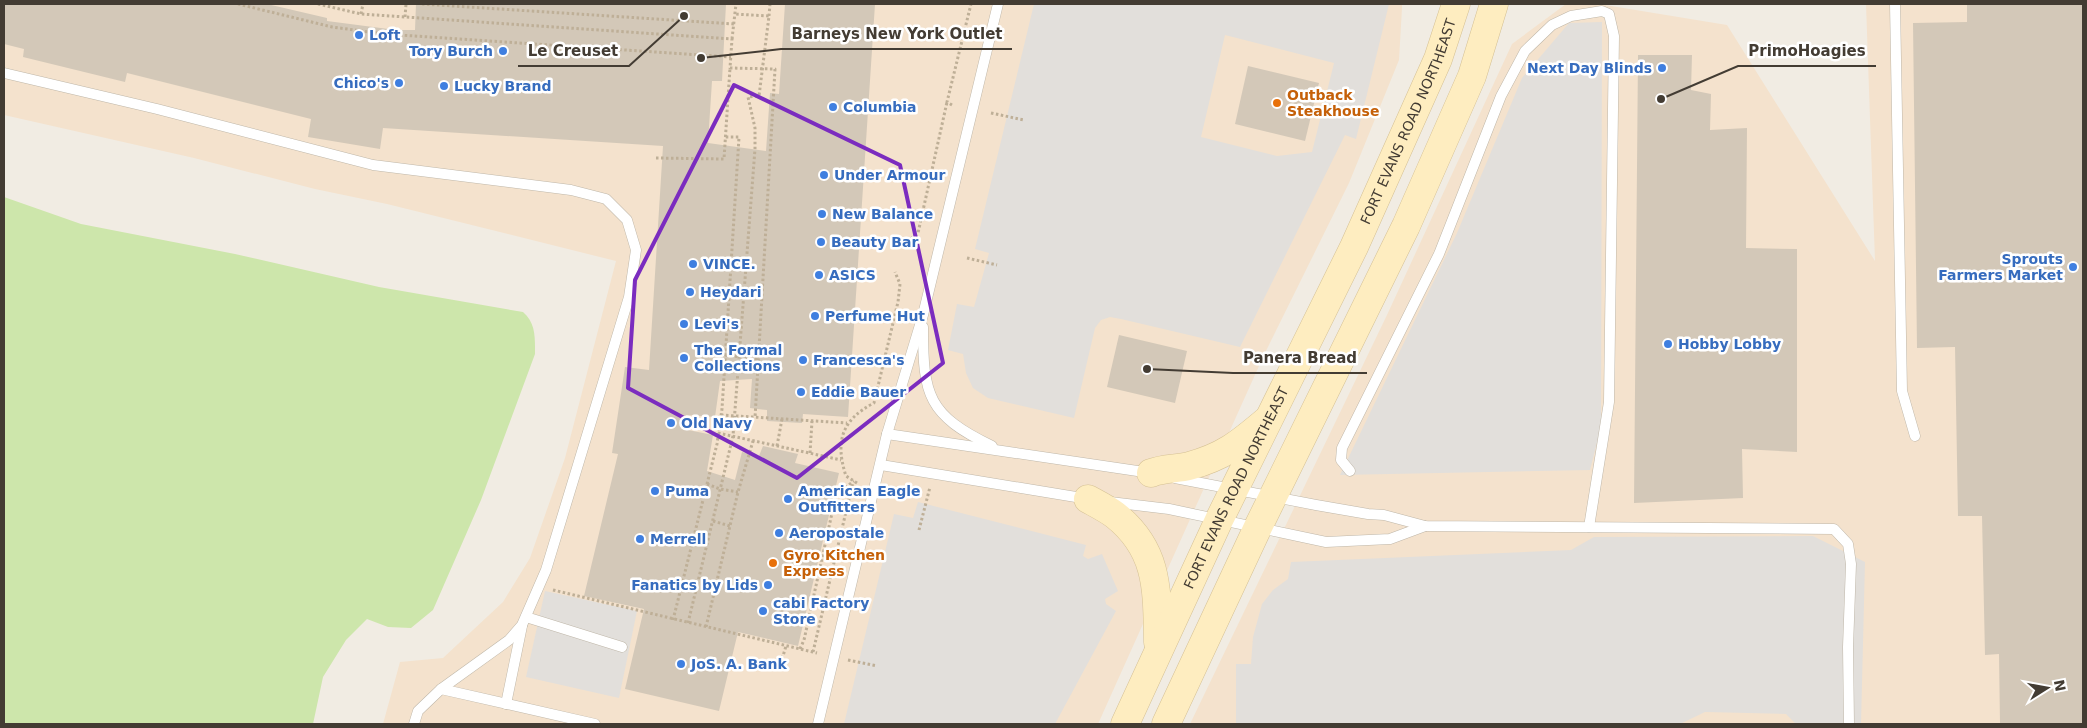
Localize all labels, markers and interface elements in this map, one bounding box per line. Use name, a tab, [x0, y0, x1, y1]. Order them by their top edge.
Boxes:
street label: FORT EVANS ROAD NORTHEAST	[1357, 16, 1459, 227]
callout: Barneys New York Outlet	[781, 19, 1012, 49]
text: Barneys New York Outlet	[791, 25, 1003, 43]
place label: Loft	[369, 27, 401, 43]
marker: Loft	[353, 29, 365, 41]
callout: Le Creuset	[518, 36, 629, 66]
callout: PrimoHoagies	[1738, 36, 1876, 66]
text: Le Creuset	[528, 42, 618, 60]
text: PrimoHoagies	[1748, 42, 1866, 60]
place label: Tory Burch	[409, 43, 493, 59]
marker: Tory Burch	[497, 45, 509, 57]
place label: Next Day Blinds	[1527, 60, 1652, 76]
marker: Next Day Blinds	[1656, 62, 1668, 74]
place label: Chico's	[333, 75, 389, 91]
marker: Chico's	[393, 77, 405, 89]
place label: Lucky Brand	[454, 78, 552, 94]
marker: Lucky Brand	[438, 80, 450, 92]
place label: Outback Steakhouse	[1287, 87, 1379, 119]
marker: Outback Steakhouse	[1271, 97, 1283, 109]
place label: Columbia	[843, 99, 917, 115]
marker: Columbia	[827, 101, 839, 113]
place label: Under Armour	[834, 167, 946, 183]
marker: Under Armour	[818, 169, 830, 181]
place label: New Balance	[832, 206, 933, 222]
marker: New Balance	[816, 208, 828, 220]
place label: Beauty Bar	[831, 234, 918, 250]
marker: Beauty Bar	[815, 236, 827, 248]
place label: Sprouts Farmers Market	[1938, 251, 2063, 283]
place label: VINCE.	[703, 256, 756, 272]
marker: VINCE.	[687, 258, 699, 270]
marker: Sprouts Farmers Market	[2067, 261, 2079, 273]
place label: ASICS	[829, 267, 876, 283]
marker: ASICS	[813, 269, 825, 281]
place label: Heydari	[700, 284, 762, 300]
marker: Heydari	[684, 286, 696, 298]
place label: Perfume Hut	[825, 308, 925, 324]
marker: Perfume Hut	[809, 310, 821, 322]
place label: Levi's	[694, 316, 739, 332]
marker: Levi's	[678, 318, 690, 330]
place label: Hobby Lobby	[1678, 336, 1781, 352]
marker: Hobby Lobby	[1662, 338, 1674, 350]
place label: The Formal Collections	[694, 342, 782, 374]
callout: Panera Bread	[1233, 343, 1367, 373]
text: Panera Bread	[1243, 349, 1357, 367]
marker: The Formal Collections	[678, 352, 690, 364]
place label: Francesca's	[813, 352, 904, 368]
marker: Francesca's	[797, 354, 809, 366]
place label: Eddie Bauer	[811, 384, 906, 400]
street label: FORT EVANS ROAD NORTHEAST	[1180, 384, 1292, 591]
marker: Eddie Bauer	[795, 386, 807, 398]
place label: Old Navy	[681, 415, 752, 431]
marker: Old Navy	[665, 417, 677, 429]
place label: Puma	[665, 483, 709, 499]
place label: American Eagle Outfitters	[798, 483, 921, 515]
marker: Puma	[649, 485, 661, 497]
marker: American Eagle Outfitters	[782, 493, 794, 505]
place label: Aeropostale	[789, 525, 884, 541]
marker: Aeropostale	[773, 527, 785, 539]
place label: Merrell	[650, 531, 706, 547]
marker: Merrell	[634, 533, 646, 545]
place label: Gyro Kitchen Express	[783, 547, 885, 579]
marker: Gyro Kitchen Express	[767, 557, 779, 569]
place label: Fanatics by Lids	[631, 577, 758, 593]
marker: Fanatics by Lids	[762, 579, 774, 591]
place label: cabi Factory Store	[773, 595, 869, 627]
marker: cabi Factory Store	[757, 605, 769, 617]
place label: JoS. A. Bank	[690, 656, 787, 672]
marker: JoS. A. Bank	[675, 658, 687, 670]
north arrow	[2022, 663, 2072, 713]
text: N	[2051, 678, 2069, 693]

